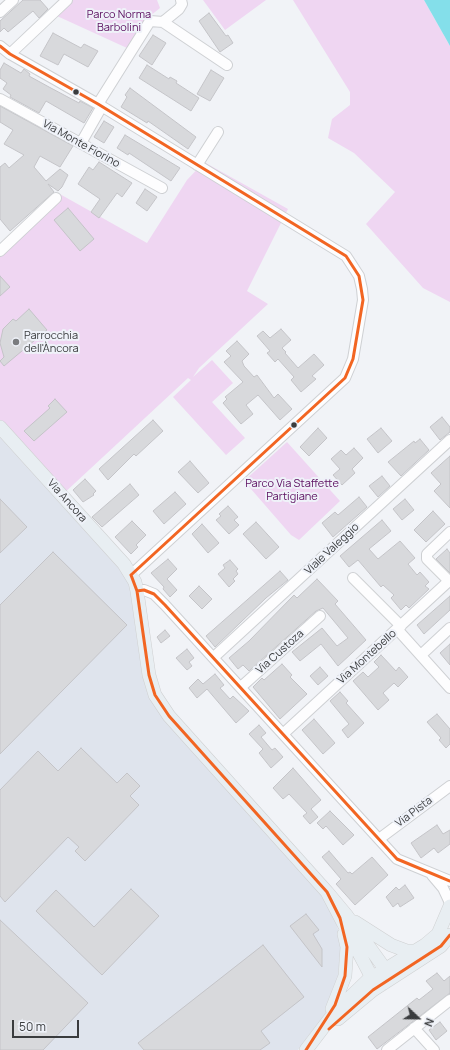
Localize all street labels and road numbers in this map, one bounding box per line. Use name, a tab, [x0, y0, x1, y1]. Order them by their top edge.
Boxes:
street label: Via Monte Fiorino	[40, 117, 122, 171]
street label: Via Ancora	[44, 477, 90, 525]
street label: Viale Valeggio	[302, 520, 362, 578]
street label: Via Custoza	[253, 627, 307, 677]
street label: Via Montebello	[335, 627, 399, 687]
street label: Via Pista	[393, 794, 435, 830]

